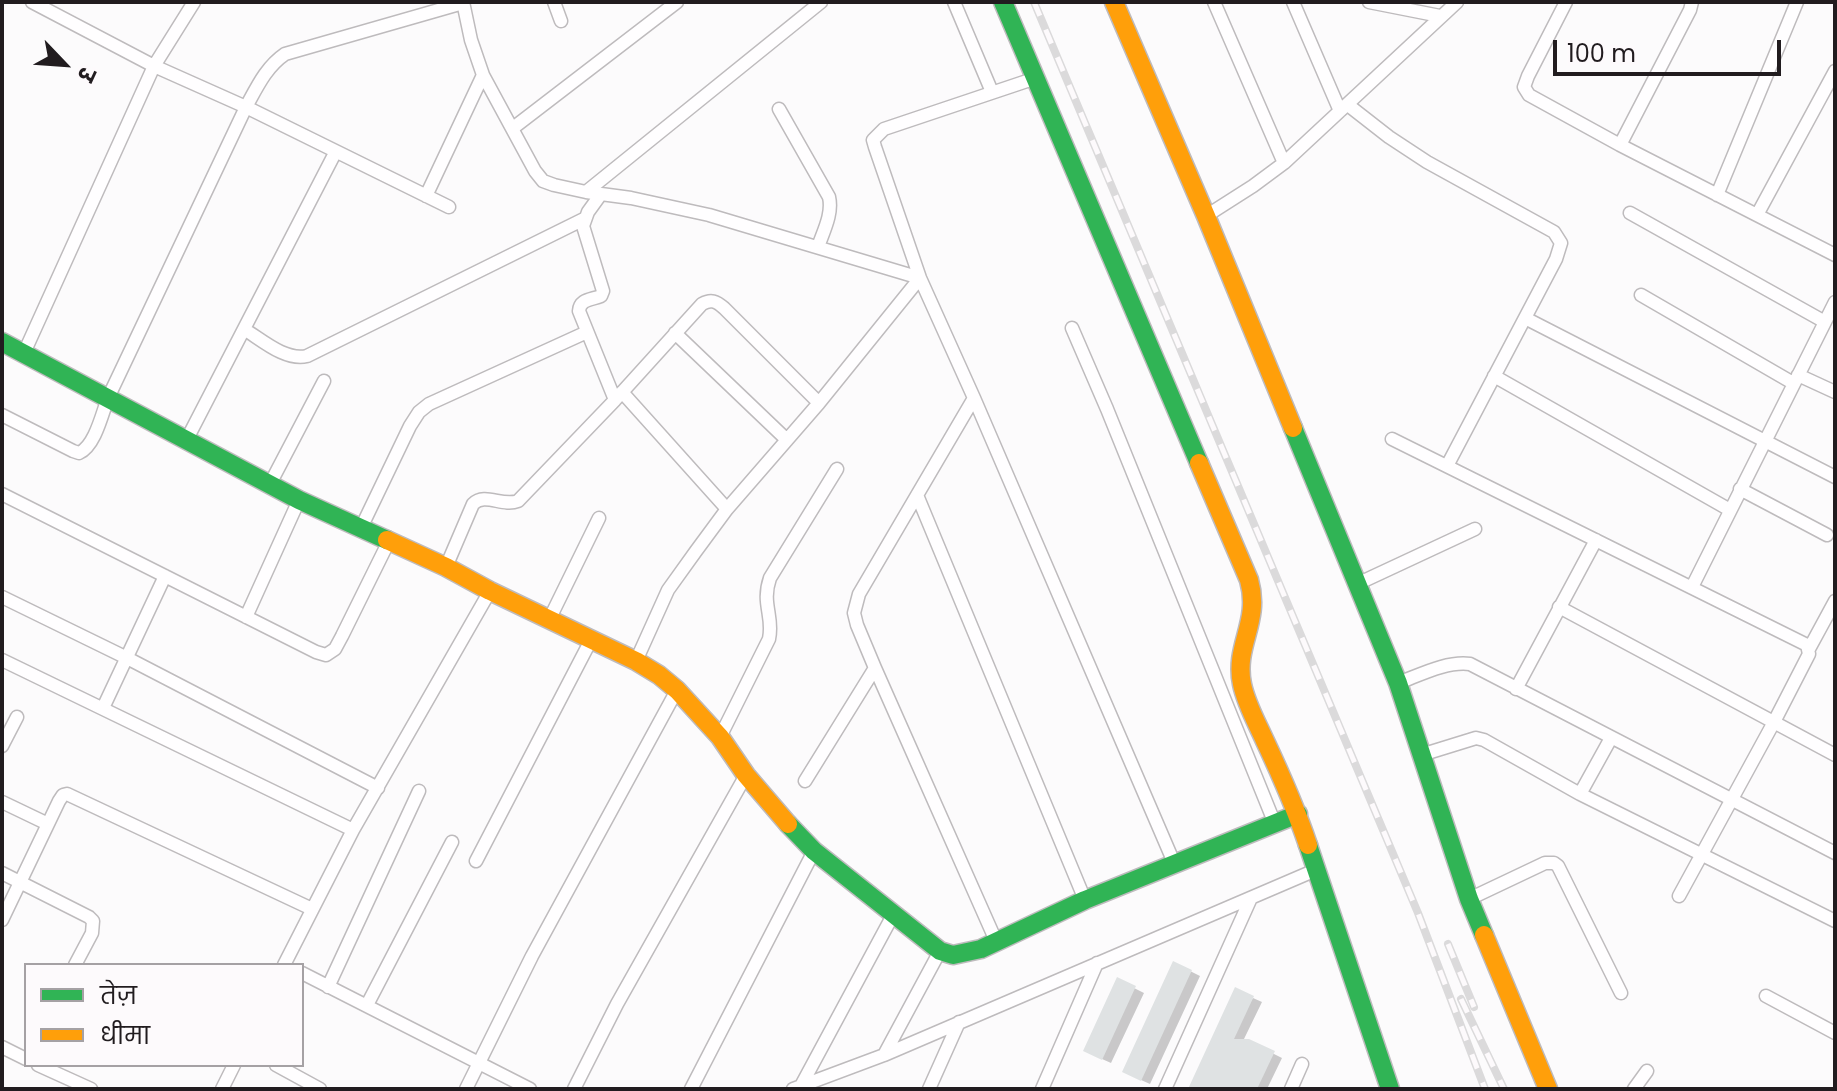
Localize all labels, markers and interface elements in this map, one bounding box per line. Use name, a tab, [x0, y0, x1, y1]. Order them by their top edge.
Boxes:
north arrow	[24, 24, 104, 104]
scale bar	[1557, 24, 1785, 74]
text: 100 m	[1567, 37, 1636, 70]
text: उ	[70, 62, 103, 87]
legend	[24, 963, 304, 1067]
text: तेज़	[100, 979, 137, 1012]
text: धीमा	[100, 1019, 150, 1052]

